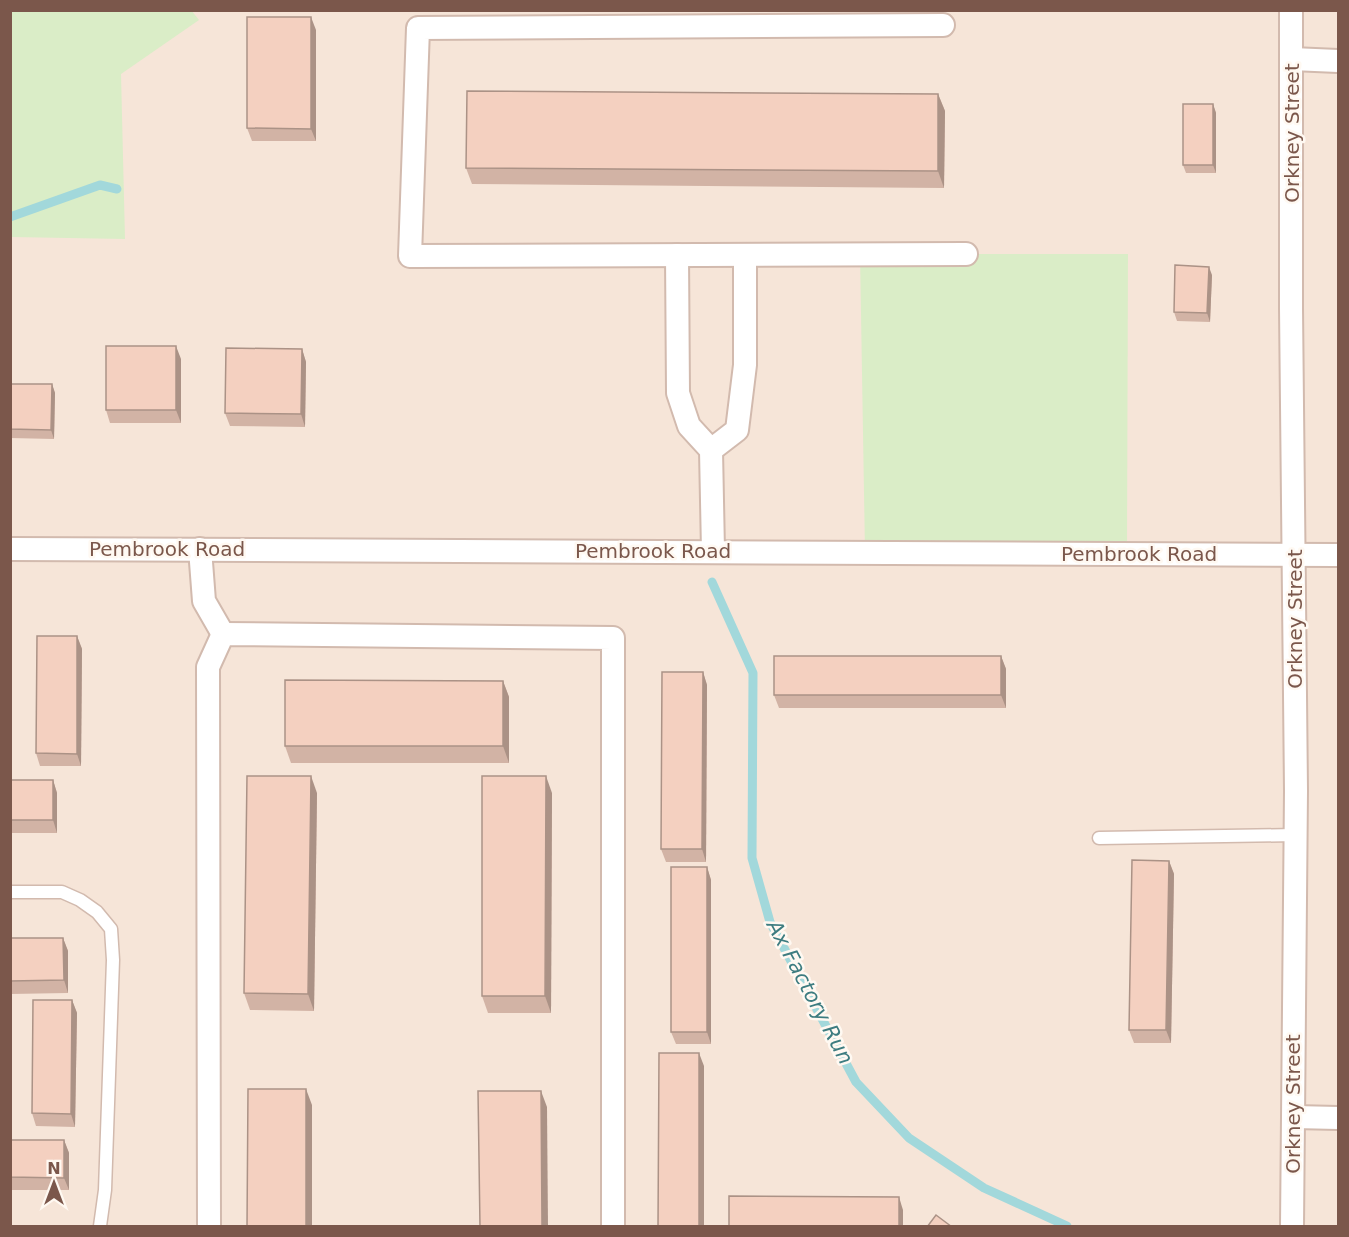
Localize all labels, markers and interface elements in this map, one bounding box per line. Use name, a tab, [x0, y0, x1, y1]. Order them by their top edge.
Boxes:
street label: Orkney Street	[1280, 63, 1304, 203]
street label: Pembrook Road	[89, 537, 245, 561]
street label: Pembrook Road	[575, 539, 731, 563]
street label: Pembrook Road	[1061, 542, 1217, 566]
street label: Orkney Street	[1283, 549, 1307, 689]
water label: Ax Factory Run	[761, 914, 858, 1068]
street label: Orkney Street	[1281, 1034, 1305, 1174]
north arrow	[24, 1153, 84, 1213]
text: N	[47, 1159, 61, 1178]

